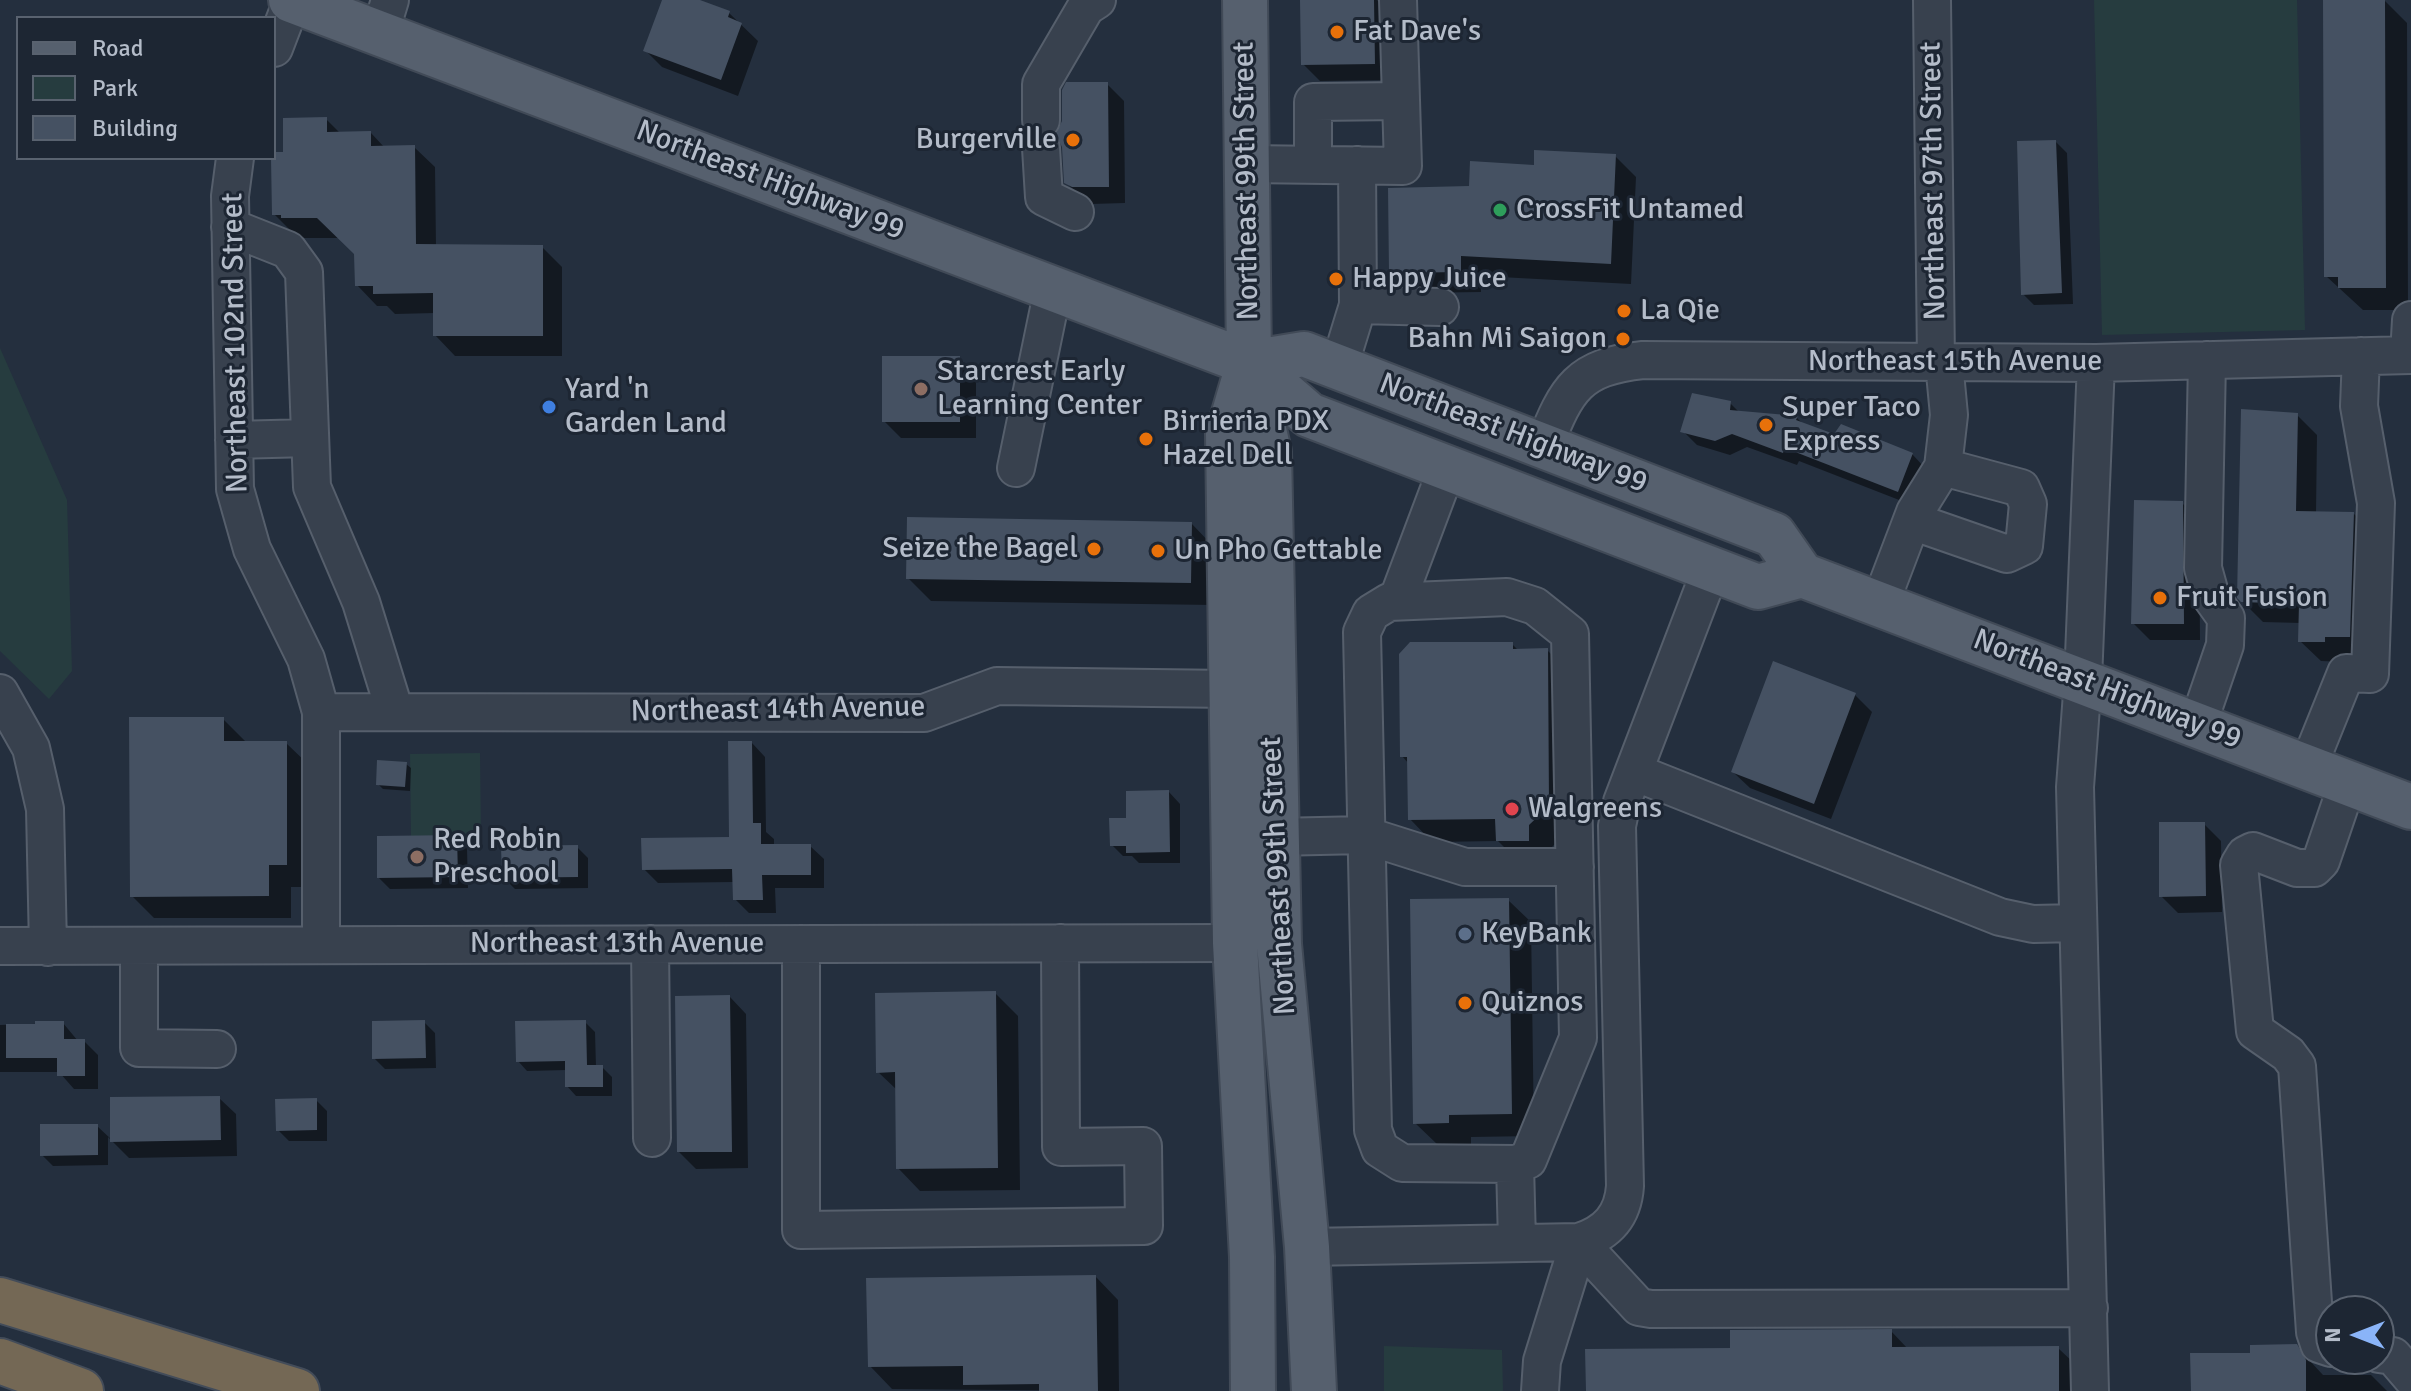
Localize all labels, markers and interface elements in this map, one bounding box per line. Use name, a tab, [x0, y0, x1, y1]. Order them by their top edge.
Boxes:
place label: Fat Dave's	[1353, 14, 1481, 50]
legend	[16, 16, 276, 160]
marker: Fat Dave's	[1328, 23, 1346, 41]
text: Road	[92, 33, 143, 63]
street label: Northeast 99th Street	[1227, 41, 1267, 321]
street label: Northeast 97th Street	[1914, 41, 1954, 321]
text: Park	[92, 73, 138, 103]
text: Building	[92, 113, 178, 143]
street label: Northeast Highway 99	[631, 113, 909, 249]
place label: Burgerville	[915, 122, 1057, 158]
marker: Burgerville	[1064, 131, 1082, 149]
street label: Northeast 102nd Street	[215, 192, 257, 494]
place label: CrossFit Untamed	[1516, 192, 1744, 228]
marker: CrossFit Untamed	[1491, 201, 1509, 219]
place label: Happy Juice	[1352, 261, 1507, 297]
marker: Happy Juice	[1327, 270, 1345, 288]
place label: La Qie	[1640, 293, 1720, 329]
marker: La Qie	[1615, 302, 1633, 320]
place label: Bahn Mi Saigon	[1408, 321, 1607, 357]
marker: Bahn Mi Saigon	[1614, 330, 1632, 348]
street label: Northeast 15th Avenue	[1808, 344, 2102, 380]
place label: Starcrest Early Learning Center	[937, 354, 1142, 424]
street label: Northeast Highway 99	[1374, 366, 1652, 502]
place label: Yard 'n Garden Land	[565, 372, 727, 442]
marker: Starcrest Early Learning Center	[912, 380, 930, 398]
place label: Super Taco Express	[1782, 390, 1921, 460]
marker: Yard 'n Garden Land	[540, 398, 558, 416]
place label: Birrieria PDX Hazel Dell	[1162, 404, 1329, 474]
marker: Super Taco Express	[1757, 416, 1775, 434]
marker: Birrieria PDX Hazel Dell	[1137, 430, 1155, 448]
place label: Seize the Bagel	[882, 531, 1078, 567]
place label: Un Pho Gettable	[1174, 533, 1382, 569]
marker: Seize the Bagel	[1085, 540, 1103, 558]
marker: Un Pho Gettable	[1149, 542, 1167, 560]
place label: Fruit Fusion	[2176, 580, 2328, 616]
marker: Fruit Fusion	[2151, 589, 2169, 607]
street label: Northeast Highway 99	[1968, 622, 2246, 758]
street label: Northeast 14th Avenue	[630, 689, 926, 731]
street label: Northeast 99th Street	[1254, 736, 1304, 1016]
place label: Walgreens	[1528, 791, 1662, 827]
marker: Walgreens	[1503, 800, 1521, 818]
place label: Red Robin Preschool	[433, 822, 562, 892]
marker: Red Robin Preschool	[408, 848, 426, 866]
place label: KeyBank	[1481, 916, 1592, 952]
marker: KeyBank	[1456, 925, 1474, 943]
street label: Northeast 13th Avenue	[470, 926, 764, 962]
place label: Quiznos	[1481, 985, 1583, 1021]
marker: Quiznos	[1456, 994, 1474, 1012]
north arrow	[2315, 1295, 2395, 1375]
text: N	[2319, 1327, 2346, 1343]

